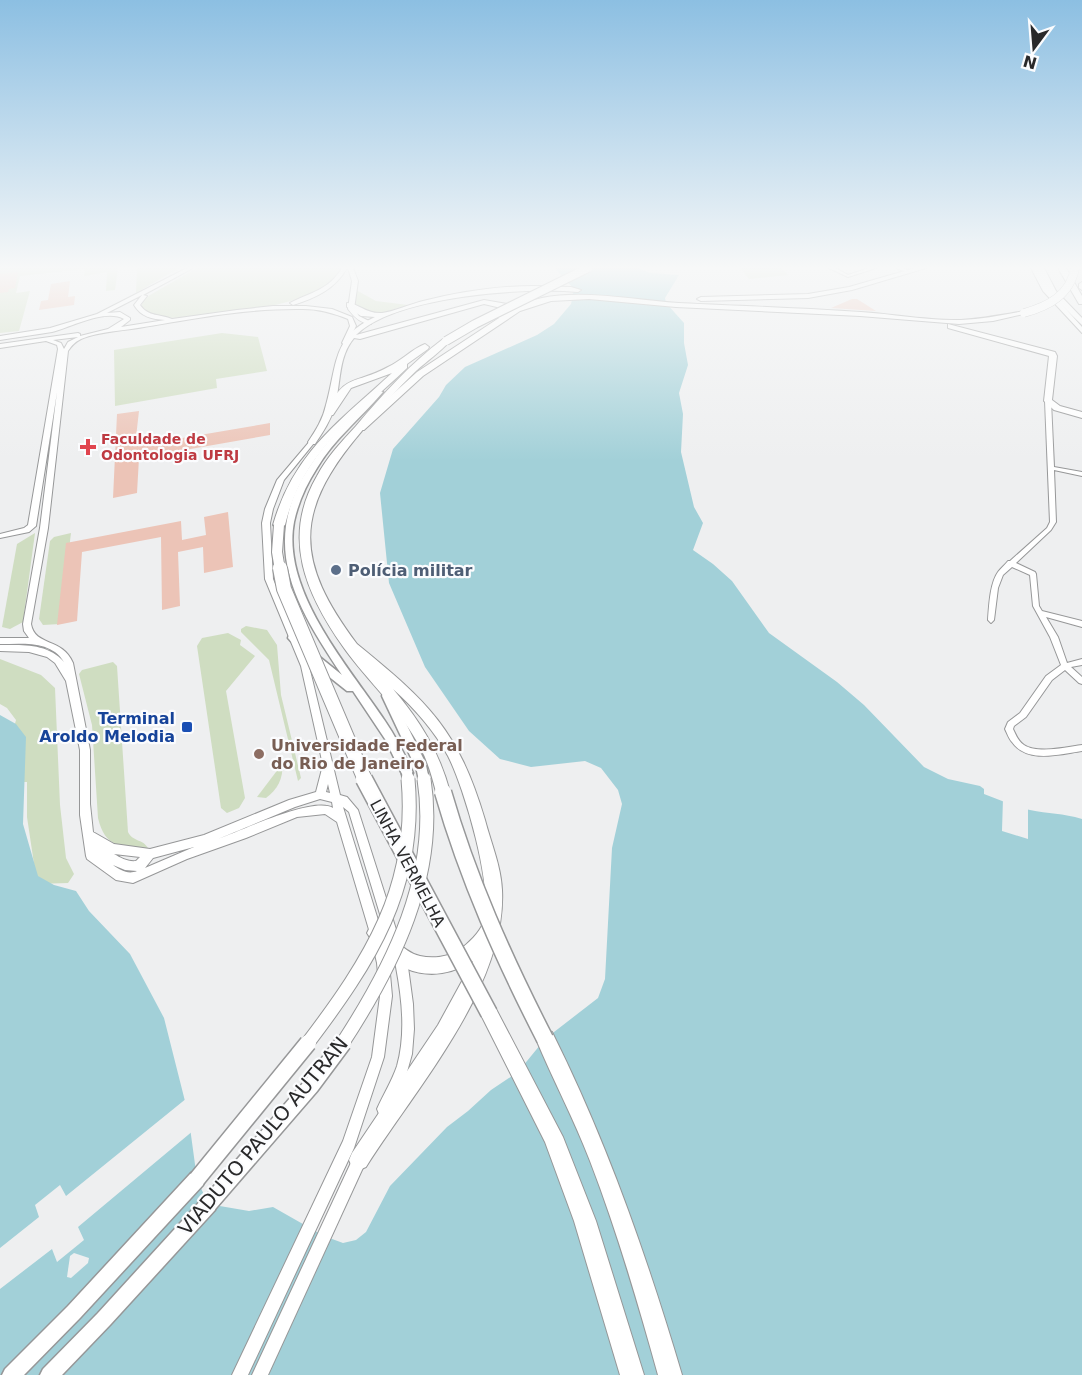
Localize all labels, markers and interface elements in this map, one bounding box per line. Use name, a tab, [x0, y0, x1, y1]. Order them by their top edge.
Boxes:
north arrow	[1004, 18, 1064, 78]
text: N	[1021, 51, 1039, 73]
place label: Faculdade de Odontologia UFRJ	[101, 431, 239, 463]
marker: Faculdade de Odontologia UFRJ	[79, 438, 97, 456]
place label: Polícia militar	[348, 561, 473, 580]
marker: Polícia militar	[329, 563, 343, 577]
place label: Terminal Aroldo Melodia	[39, 709, 175, 746]
marker: Terminal Aroldo Melodia	[180, 720, 194, 734]
place label: Universidade Federal do Rio de Janeiro	[271, 736, 463, 773]
marker: Universidade Federal do Rio de Janeiro	[252, 747, 266, 761]
street label: LINHA VERMELHA	[366, 796, 449, 930]
street label: VIADUTO PAULO AUTRAN	[173, 1032, 353, 1240]

